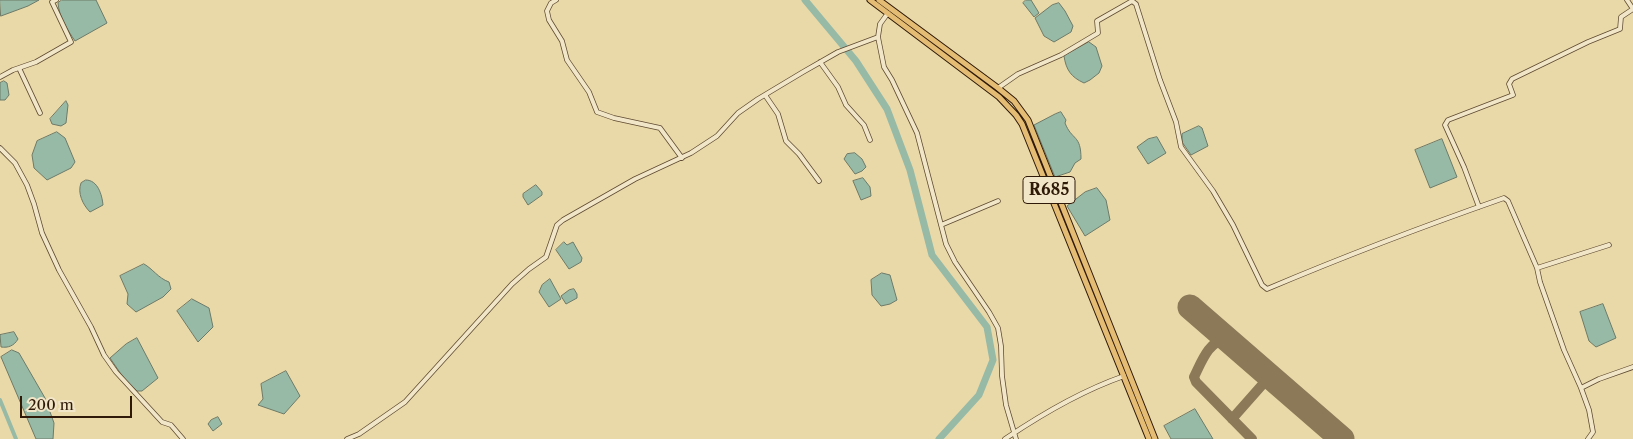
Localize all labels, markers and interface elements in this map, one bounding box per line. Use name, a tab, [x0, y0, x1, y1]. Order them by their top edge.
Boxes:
road number: R685	[1023, 176, 1075, 204]
scale bar	[22, 386, 135, 418]
text: 200 m	[28, 395, 74, 414]

